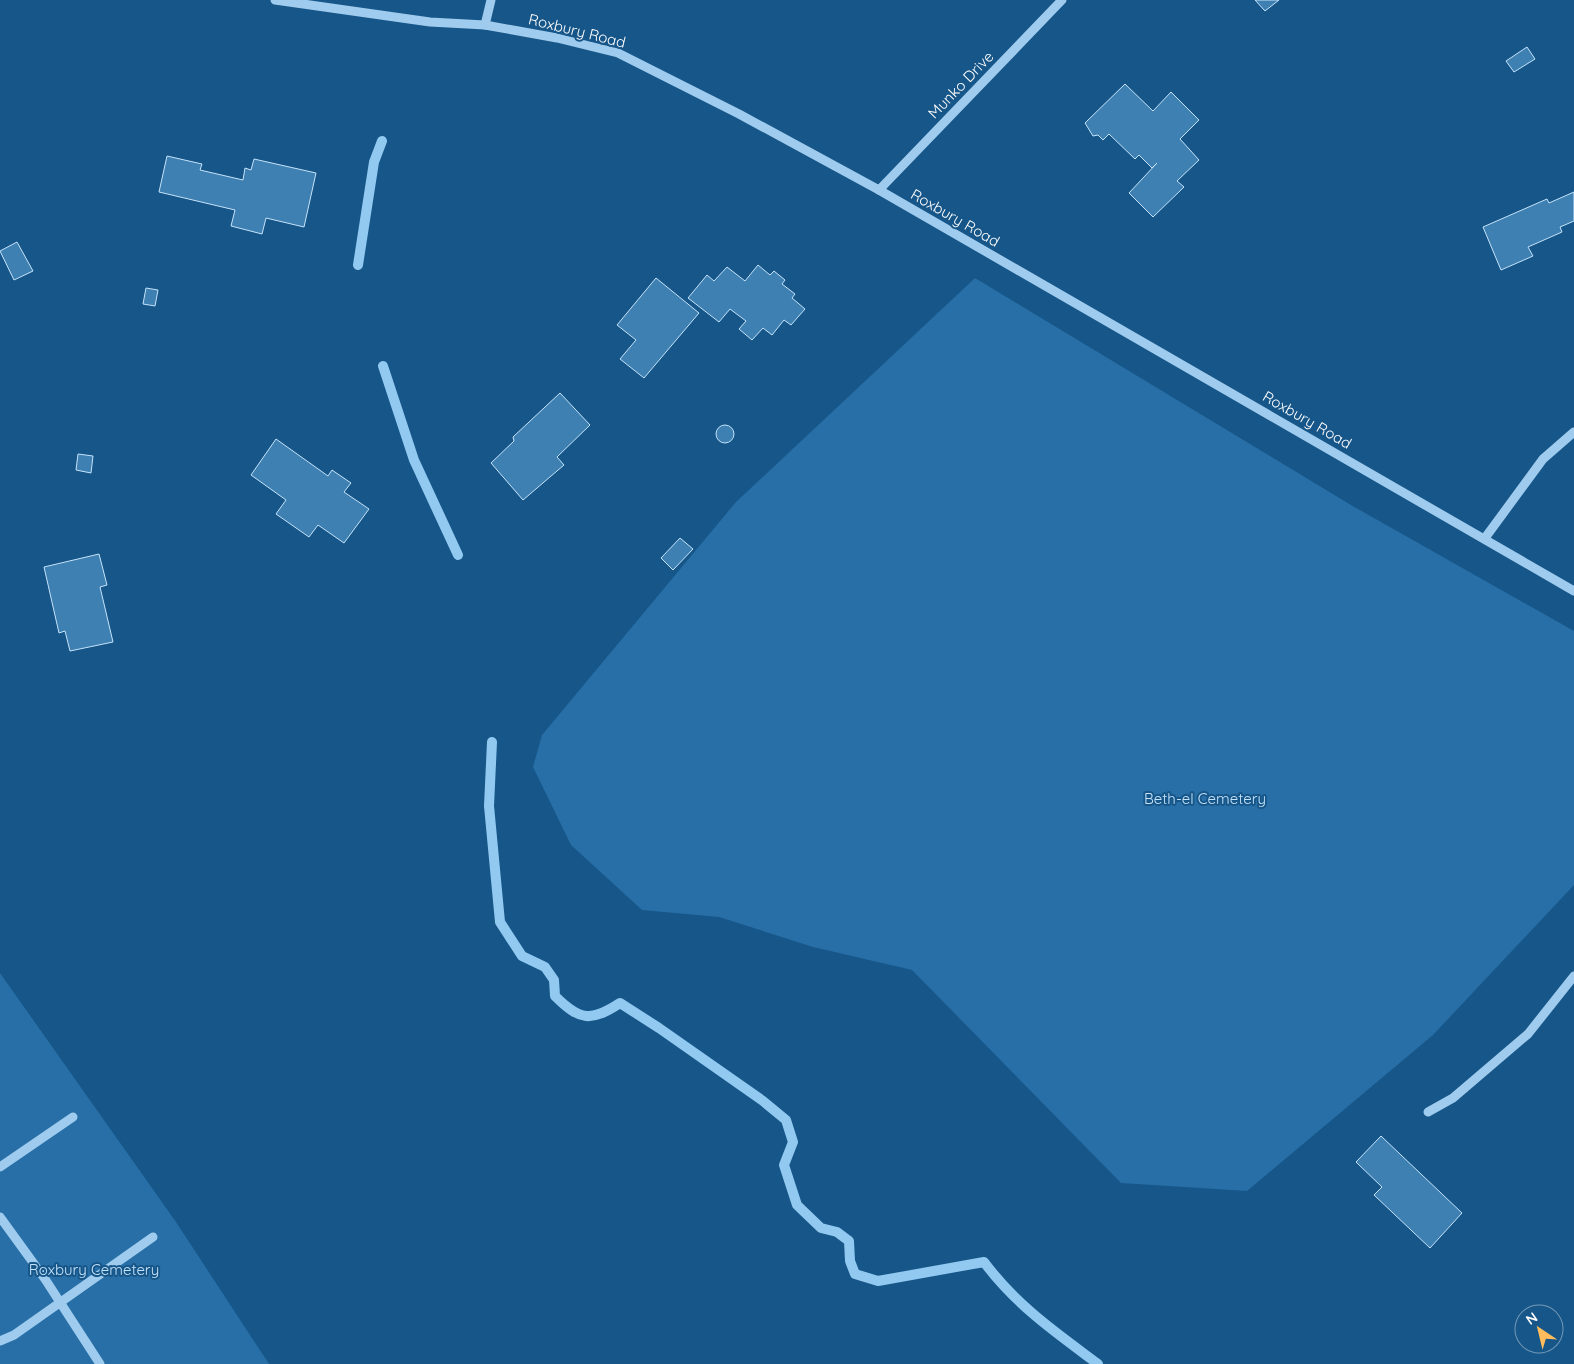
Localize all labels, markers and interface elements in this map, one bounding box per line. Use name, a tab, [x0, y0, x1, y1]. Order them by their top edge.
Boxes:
street label: Roxbury Road	[527, 9, 628, 52]
street label: Munko Drive	[924, 47, 998, 122]
street label: Roxbury Road	[907, 184, 1003, 251]
street label: Roxbury Road	[1259, 386, 1355, 453]
park label: Beth-el Cemetery	[1144, 789, 1266, 808]
park label: Roxbury Cemetery	[29, 1260, 159, 1279]
north arrow	[1514, 1304, 1564, 1354]
text: N	[1522, 1308, 1541, 1329]

